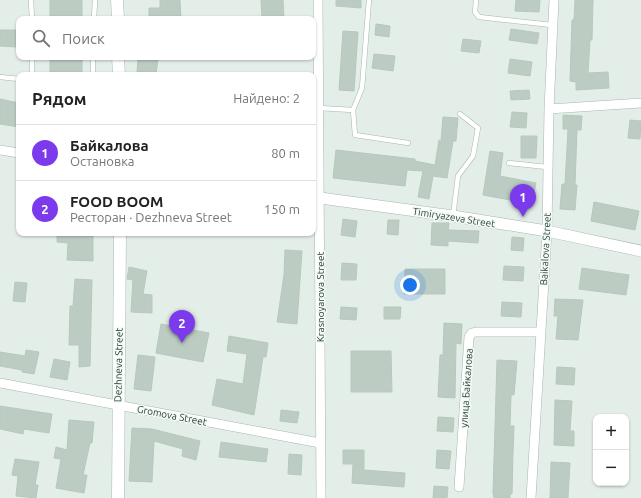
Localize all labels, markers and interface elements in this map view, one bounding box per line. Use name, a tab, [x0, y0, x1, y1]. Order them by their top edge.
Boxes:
search box	[16, 16, 316, 60]
icon: search	[30, 27, 52, 49]
text: Поиск	[62, 30, 105, 47]
text: Рядом	[32, 89, 87, 108]
text: Найдено: 2	[233, 91, 300, 105]
text: Байкалова	[70, 137, 149, 154]
text: 1	[41, 146, 49, 160]
text: 80 m	[271, 146, 300, 160]
text: Остановка	[70, 154, 135, 168]
pin: 1	[510, 184, 536, 217]
text: FOOD BOOM	[70, 193, 163, 210]
text: 2	[41, 202, 49, 216]
text: 150 m	[264, 202, 300, 216]
street label: Timiryazeva Street	[412, 206, 496, 229]
text: Ресторан · Dezhneva Street	[70, 210, 232, 224]
street label: Baikalova Street	[538, 212, 553, 286]
street label: Krasnoyarova Street	[315, 252, 326, 342]
your location	[400, 275, 420, 295]
pin: 2	[169, 310, 195, 343]
street label: Dezhneva Street	[112, 328, 125, 402]
street label: улица Байкалова	[458, 348, 475, 428]
street label: Gromova Street	[136, 403, 208, 428]
map controls	[593, 414, 629, 486]
button: +	[593, 414, 629, 450]
button: −	[593, 450, 629, 486]

